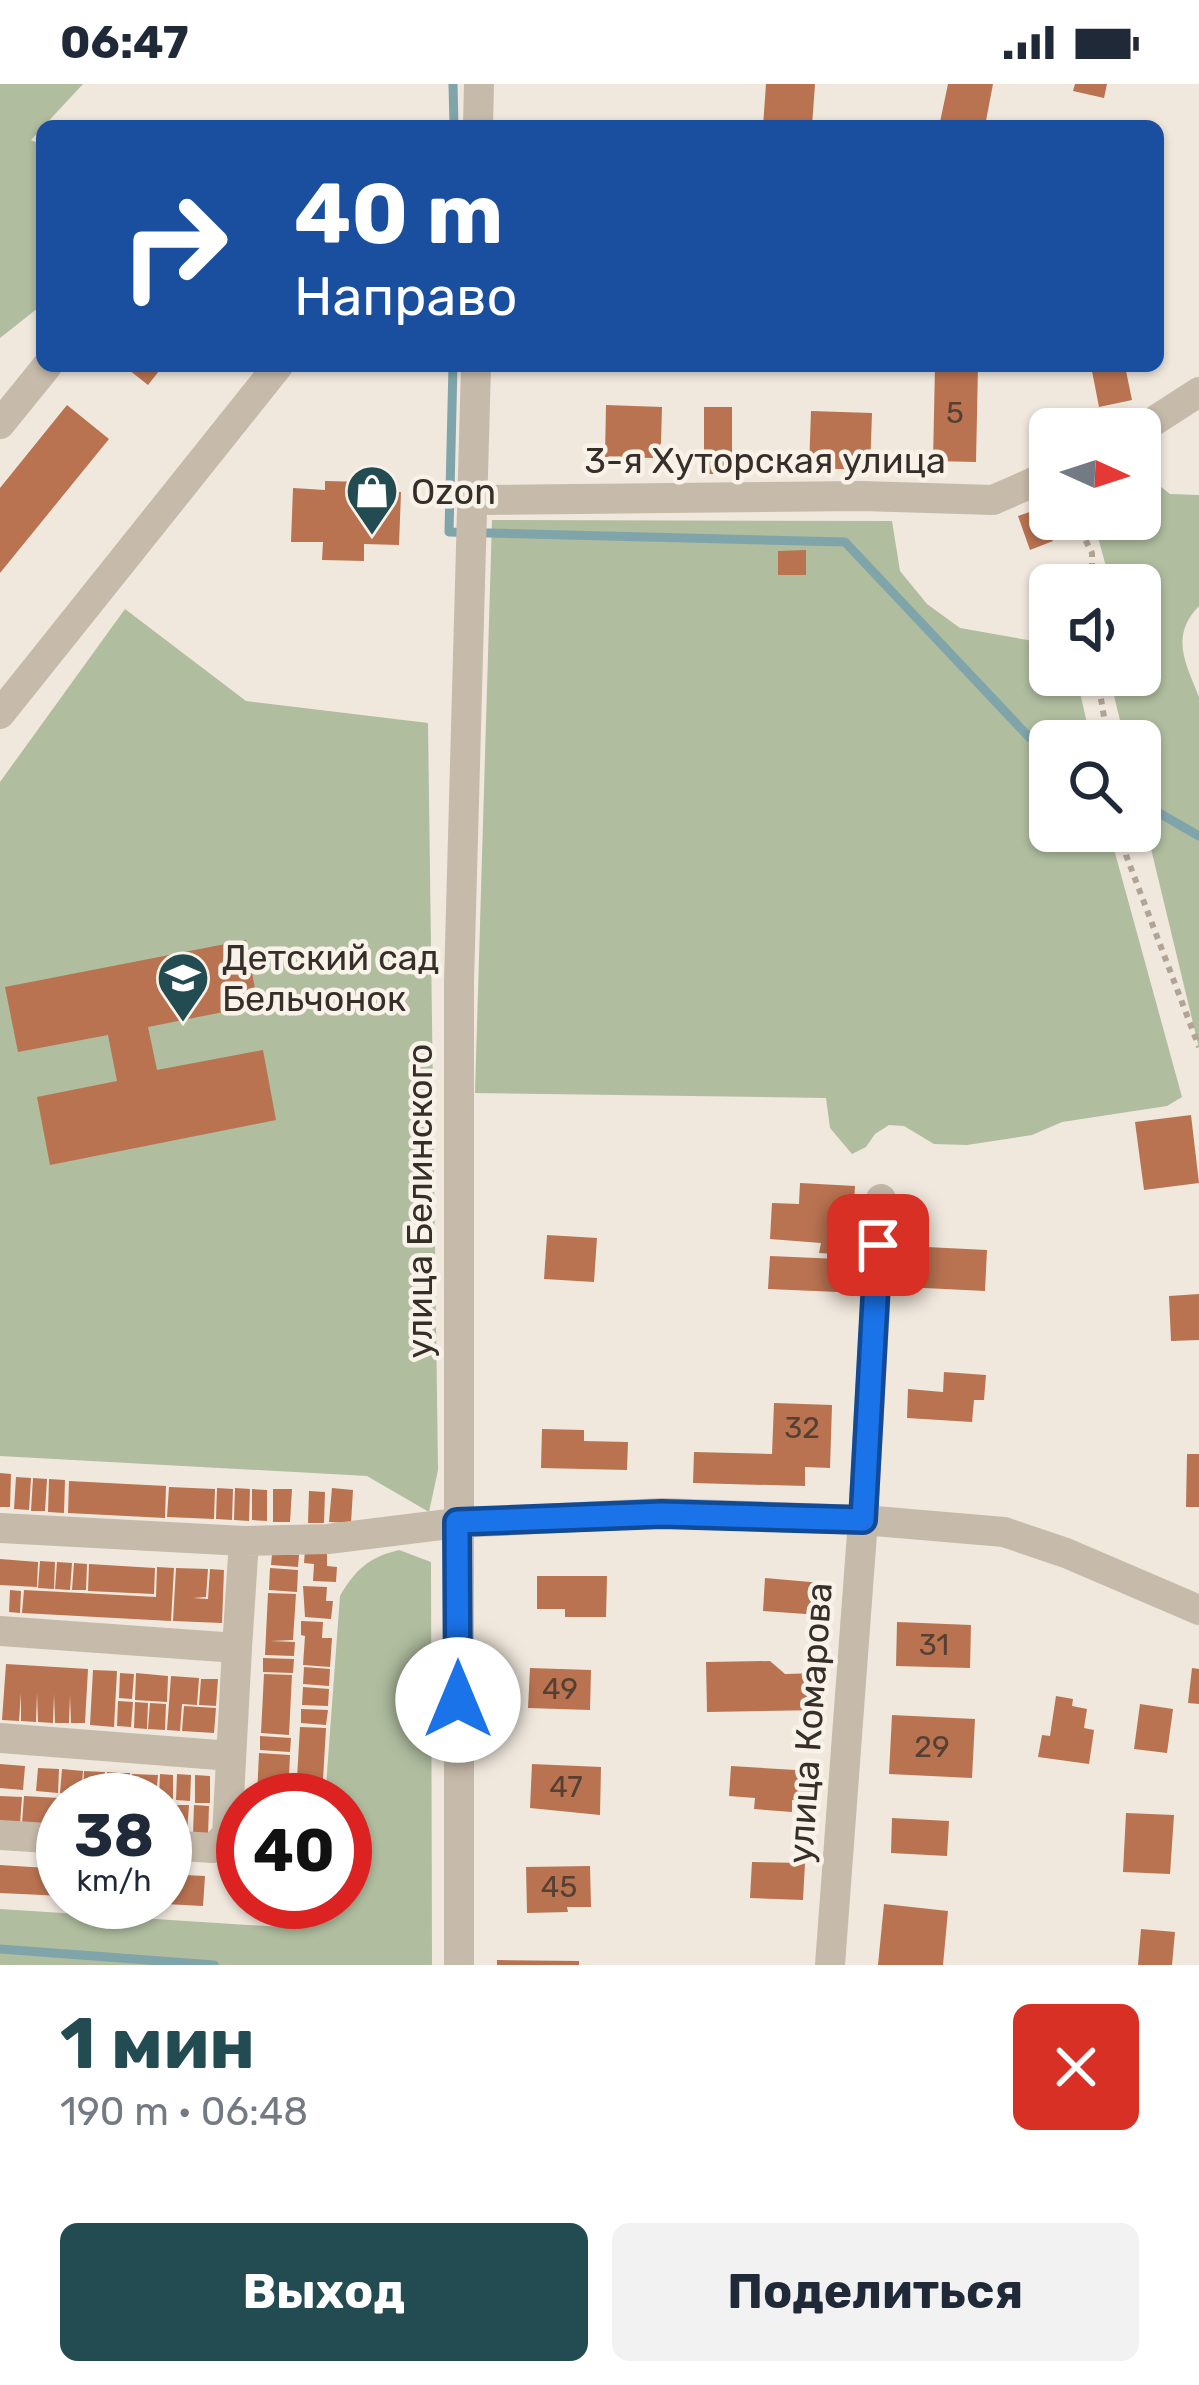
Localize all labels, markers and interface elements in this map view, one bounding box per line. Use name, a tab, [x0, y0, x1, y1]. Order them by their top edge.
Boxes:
text: 06:47	[60, 16, 188, 69]
text: 40 m	[294, 164, 503, 264]
icon: right	[96, 168, 252, 324]
text: Направо	[294, 265, 518, 329]
house number: 5	[946, 395, 964, 431]
north arrow	[1029, 408, 1161, 540]
map controls	[1029, 408, 1161, 852]
street label: 3-я Хуторская улица	[584, 439, 946, 482]
shop icon: Ozon	[344, 463, 400, 537]
place label: Ozon	[411, 470, 496, 513]
button: sound	[1029, 564, 1161, 696]
button: search	[1029, 720, 1161, 852]
place label: Детский сад Бельчонок	[222, 936, 439, 1020]
school or university icon: Детский сад Бельчонок	[155, 950, 211, 1024]
street label: улица Белинского	[398, 1044, 441, 1358]
pin	[827, 1194, 929, 1296]
icon: arrive	[845, 1212, 911, 1278]
house number: 32	[784, 1410, 820, 1446]
street label: улица Комарова	[778, 1581, 841, 1865]
house number: 31	[919, 1627, 949, 1663]
position arrow	[395, 1637, 521, 1763]
house number: 49	[542, 1671, 578, 1707]
house number: 29	[914, 1729, 950, 1765]
house number: 47	[549, 1769, 583, 1805]
speed limit sign: 40	[216, 1773, 372, 1929]
text: 38	[74, 1800, 154, 1871]
text: km/h	[77, 1863, 151, 1899]
house number: 45	[541, 1869, 577, 1905]
text: 1 мин	[60, 2001, 255, 2086]
button: close	[1013, 2004, 1139, 2130]
text: 190 m · 06:48	[60, 2089, 308, 2135]
button: Выход	[60, 2223, 588, 2361]
button: Поделиться	[612, 2223, 1139, 2361]

